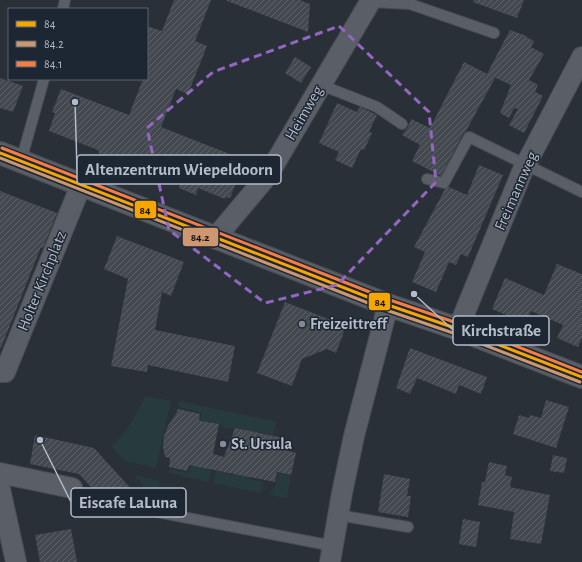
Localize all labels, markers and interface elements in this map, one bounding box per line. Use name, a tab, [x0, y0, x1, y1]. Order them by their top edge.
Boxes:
legend	[8, 8, 148, 80]
text: 84	[44, 18, 56, 30]
text: 84.2	[44, 38, 64, 50]
text: 84.1	[44, 58, 62, 70]
street label: Heimweg	[282, 83, 326, 143]
street label: Freimannweg	[492, 149, 541, 233]
callout: Altenzentrum Wiepeldoorn	[77, 155, 281, 184]
text: Altenzentrum Wiepeldoorn	[85, 161, 273, 178]
line badge: 84	[134, 200, 157, 219]
text: 84	[140, 205, 151, 216]
line badge: 84.2	[182, 227, 219, 247]
street label: Holter Kirchplatz	[15, 229, 69, 333]
text: 84.2	[191, 232, 209, 243]
line badge: 84	[368, 292, 391, 311]
text: 84	[375, 297, 386, 308]
place label: Freizeittreff	[310, 316, 389, 332]
callout: Kirchstraße	[453, 316, 549, 345]
marker: Freizeittreff	[297, 319, 307, 329]
text: Kirchstraße	[461, 322, 541, 339]
place label: St. Ursula	[231, 436, 292, 452]
marker: St. Ursula	[218, 439, 228, 449]
callout: Eiscafe LaLuna	[71, 488, 186, 517]
text: Eiscafe LaLuna	[79, 494, 177, 511]

